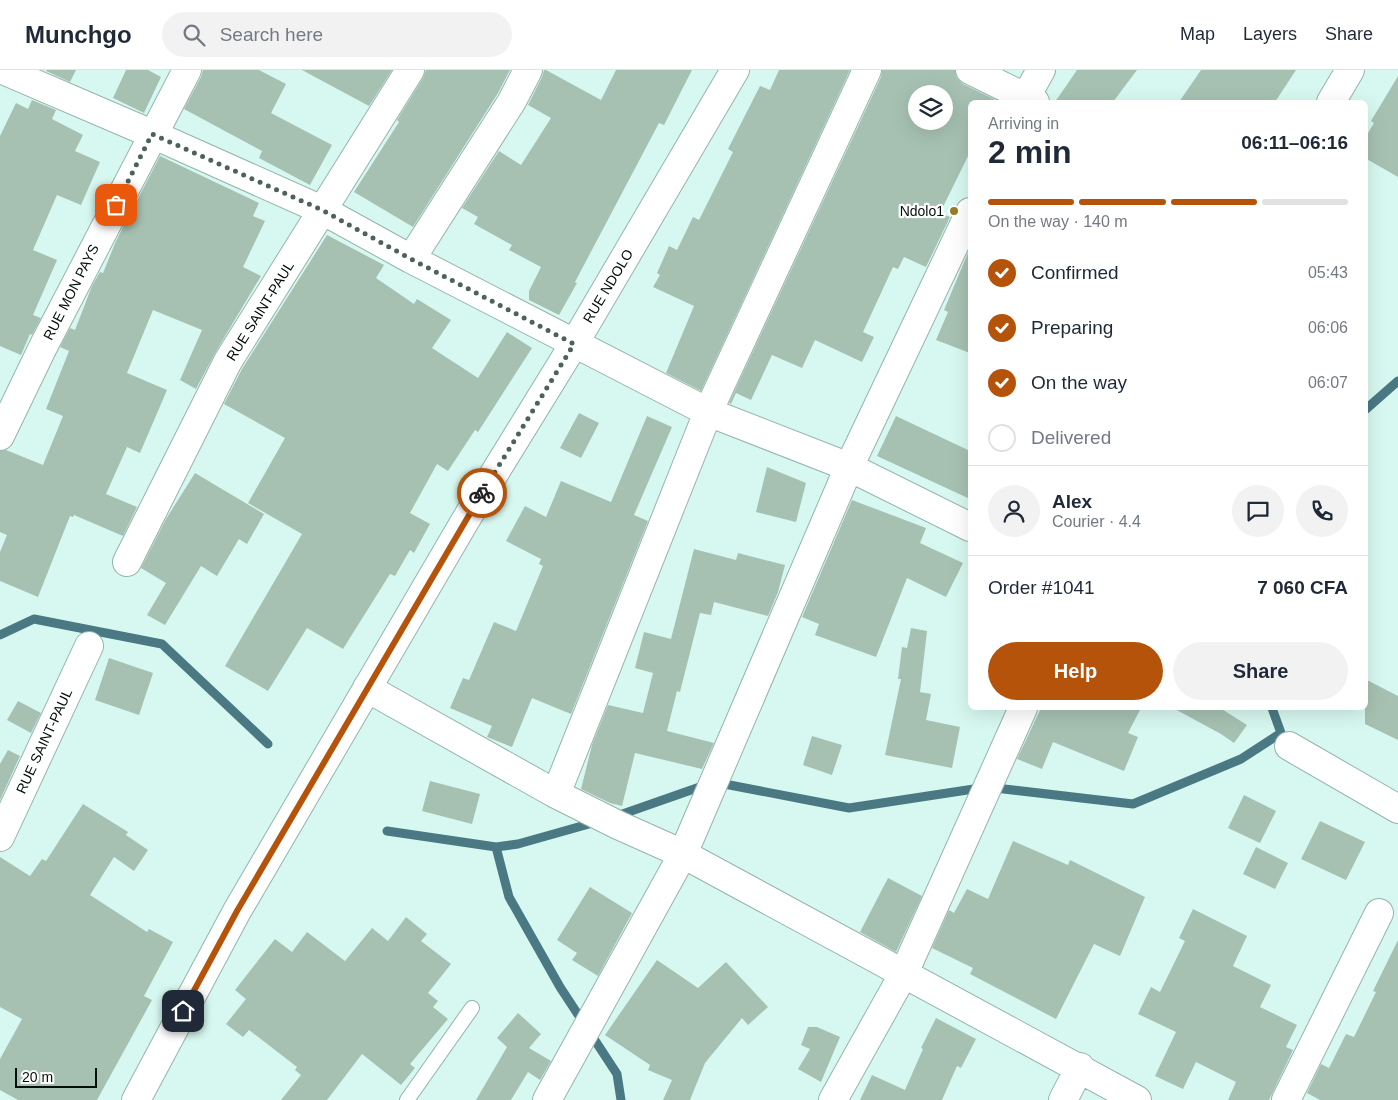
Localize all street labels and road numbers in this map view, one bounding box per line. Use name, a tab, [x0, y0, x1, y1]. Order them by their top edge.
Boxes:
street label: RUE MON PAYS	[40, 241, 102, 343]
street label: RUE NDOLO	[580, 246, 636, 326]
street label: RUE SAINT-PAUL	[223, 258, 297, 364]
street label: RUE SAINT-PAUL	[13, 686, 75, 796]

